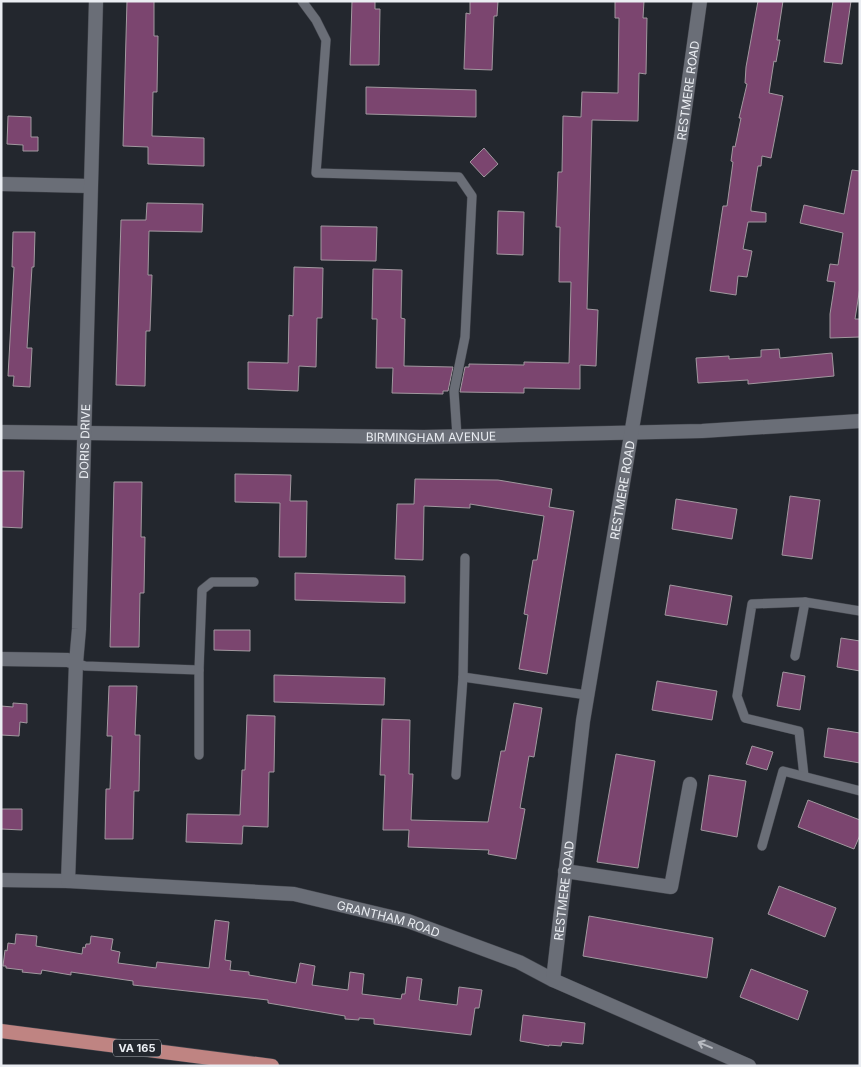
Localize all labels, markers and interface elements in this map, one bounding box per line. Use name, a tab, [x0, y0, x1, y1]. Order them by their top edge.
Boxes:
street label: RESTMERE ROAD	[673, 40, 702, 141]
street label: DORIS DRIVE	[76, 404, 93, 479]
street label: BIRMINGHAM AVENUE	[366, 428, 496, 445]
street label: RESTMERE ROAD	[606, 439, 637, 541]
street label: RESTMERE ROAD	[550, 840, 577, 941]
street label: GRANTHAM ROAD	[335, 897, 442, 940]
road number: VA 165	[113, 1040, 161, 1056]
one-way arrow	[698, 1040, 713, 1050]

